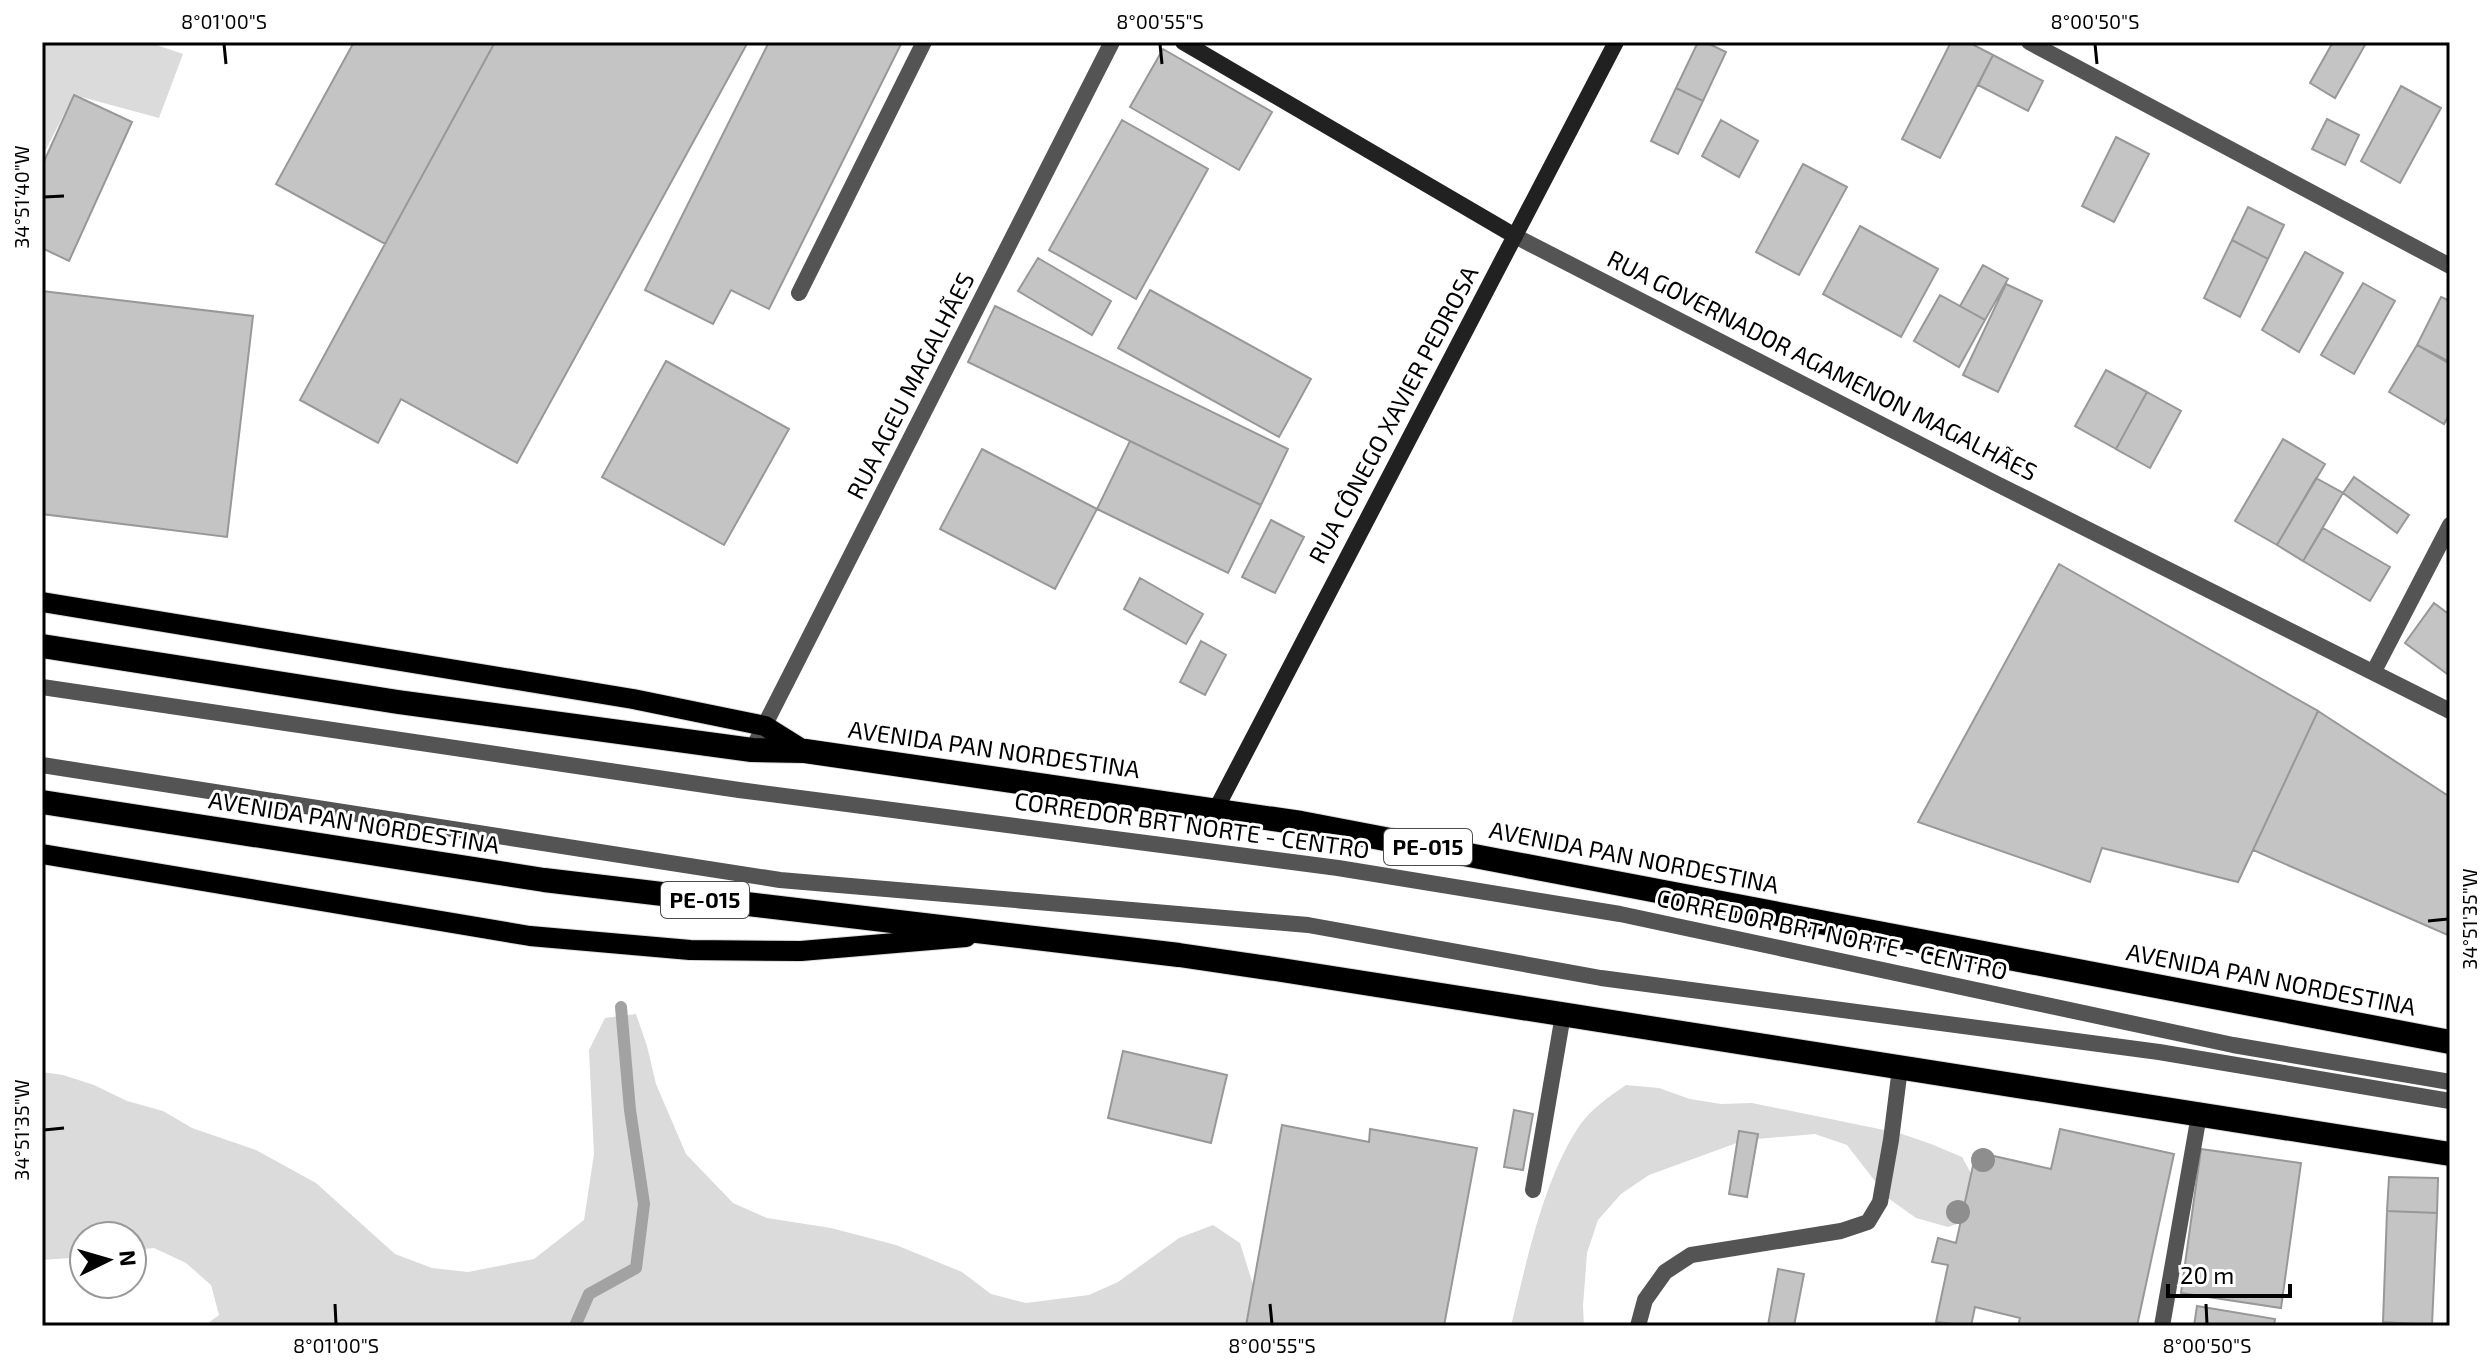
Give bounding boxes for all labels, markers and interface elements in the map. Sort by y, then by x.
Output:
text: 8°01'00"S [181,9,267,33]
text: 8°00'55"S [1116,9,1204,33]
text: 8°00'50"S [2051,9,2139,33]
text: 34°51'40"W [9,145,33,249]
street label: RUA GOVERNADOR AGAMENON MAGALHÃES [1603,243,2042,486]
street label: RUA CÔNEGO XAVIER PEDROSA [1302,261,1484,568]
street label: RUA AGEU MAGALHÃES [840,267,979,504]
street label: AVENIDA PAN NORDESTINA [847,714,1142,783]
street label: AVENIDA PAN NORDESTINA [207,784,502,859]
street label: CORREDOR BRT NORTE - CENTRO [1013,785,1372,864]
street label: AVENIDA PAN NORDESTINA [1487,814,1781,899]
road number: PE-015 [1384,829,1472,865]
text: 34°51'35"W [2457,868,2481,970]
road number: PE-015 [661,882,749,918]
street label: CORREDOR BRT NORTE - CENTRO [1654,882,2010,985]
street label: AVENIDA PAN NORDESTINA [2124,936,2418,1021]
text: 34°51'35"W [9,1079,33,1181]
north arrow [68,1220,148,1300]
scale bar [2168,1248,2290,1298]
text: N [115,1249,143,1267]
text: 20 m [2180,1260,2234,1289]
text: 8°01'00"S [293,1333,379,1357]
text: 8°00'55"S [1228,1333,1316,1357]
text: 8°00'50"S [2163,1333,2251,1357]

